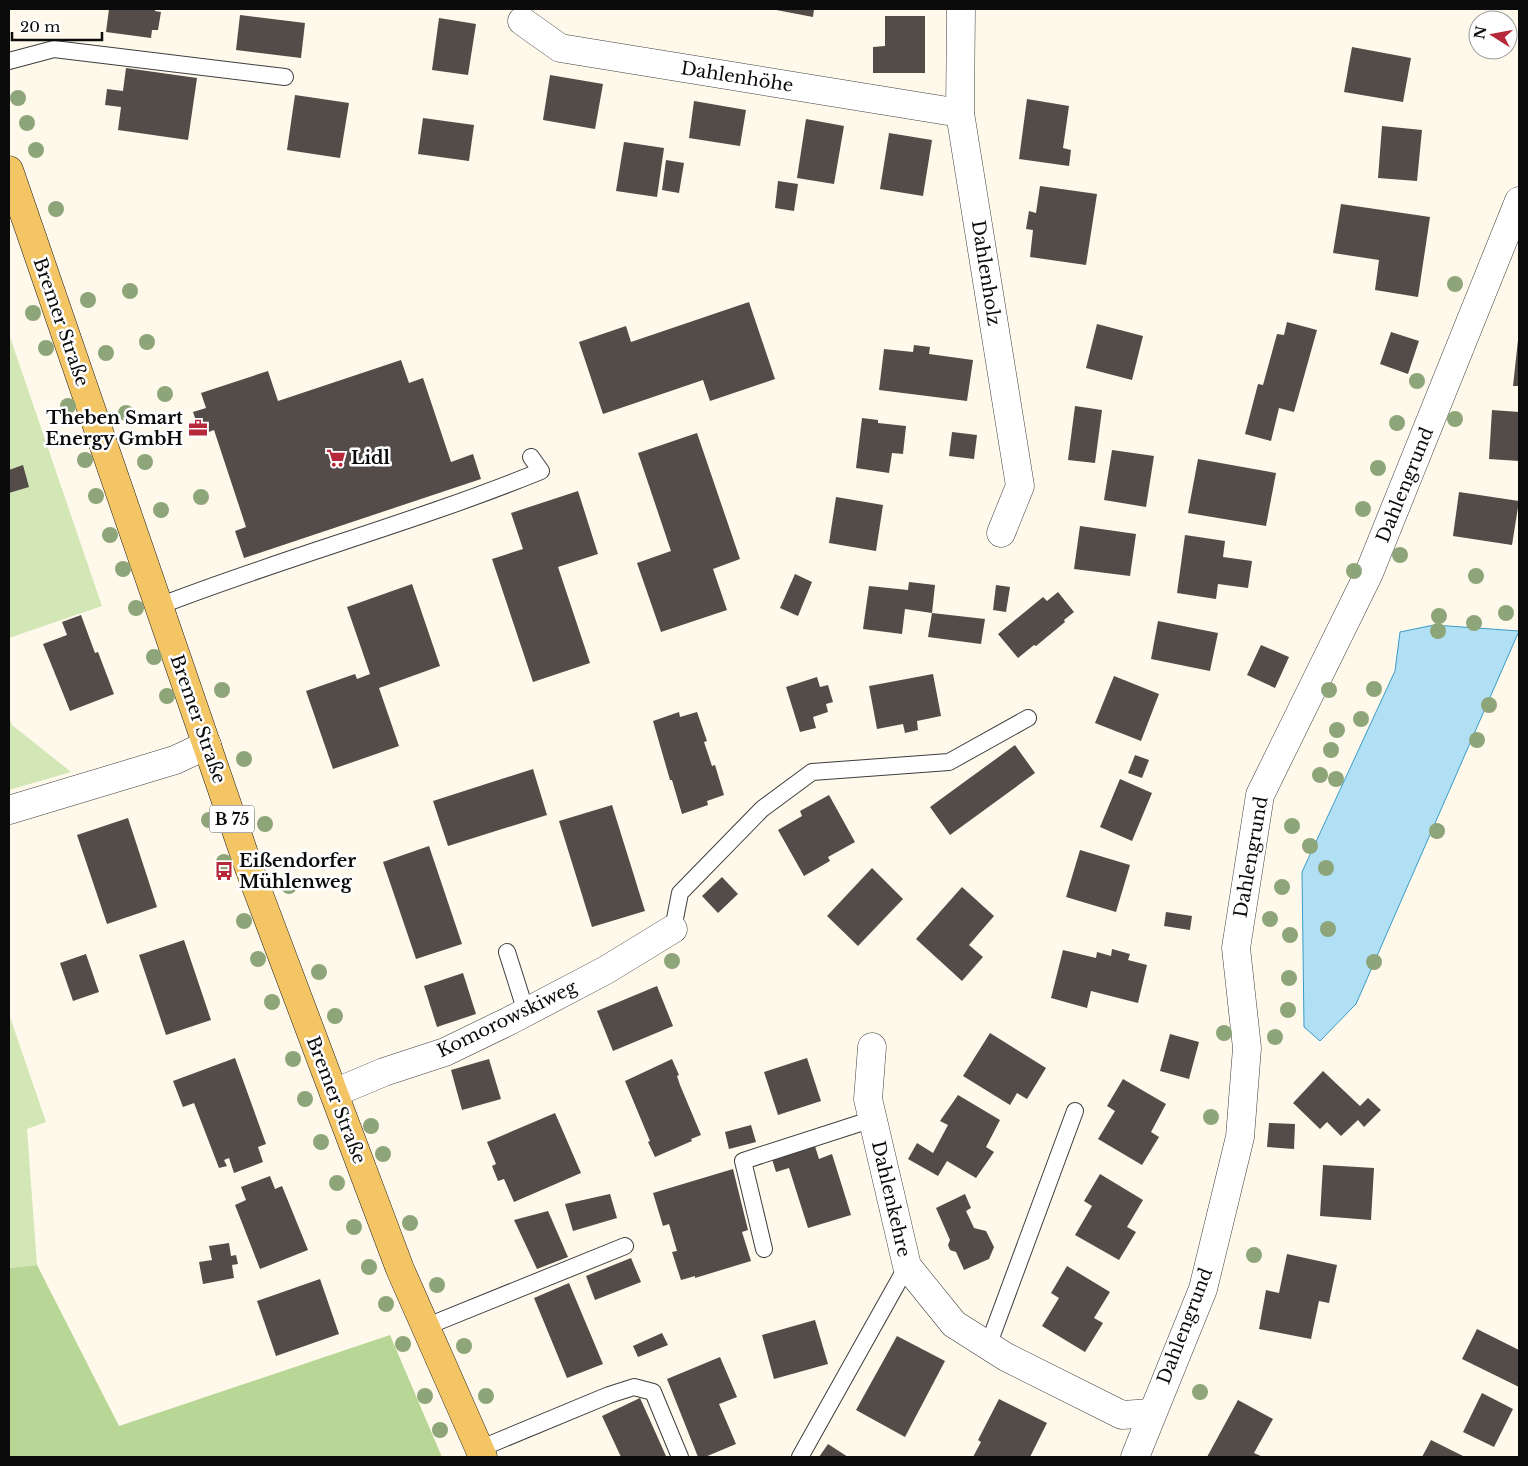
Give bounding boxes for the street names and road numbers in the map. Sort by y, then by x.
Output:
street label: Dahlenhöhe [679,57,795,97]
street label: Dahlenholz [967,219,1005,327]
street label: Bremer Straße [29,255,93,389]
street label: Dahlengrund [1372,424,1438,546]
street label: Bremer Straße [166,652,230,786]
street label: Dahlengrund [1230,795,1272,919]
road number: B 75 [210,806,254,832]
street label: Komorowskiweg [434,976,581,1062]
street label: Bremer Straße [302,1033,370,1167]
street label: Dahlenkehre [867,1139,915,1259]
street label: Dahlengrund [1153,1265,1217,1387]

